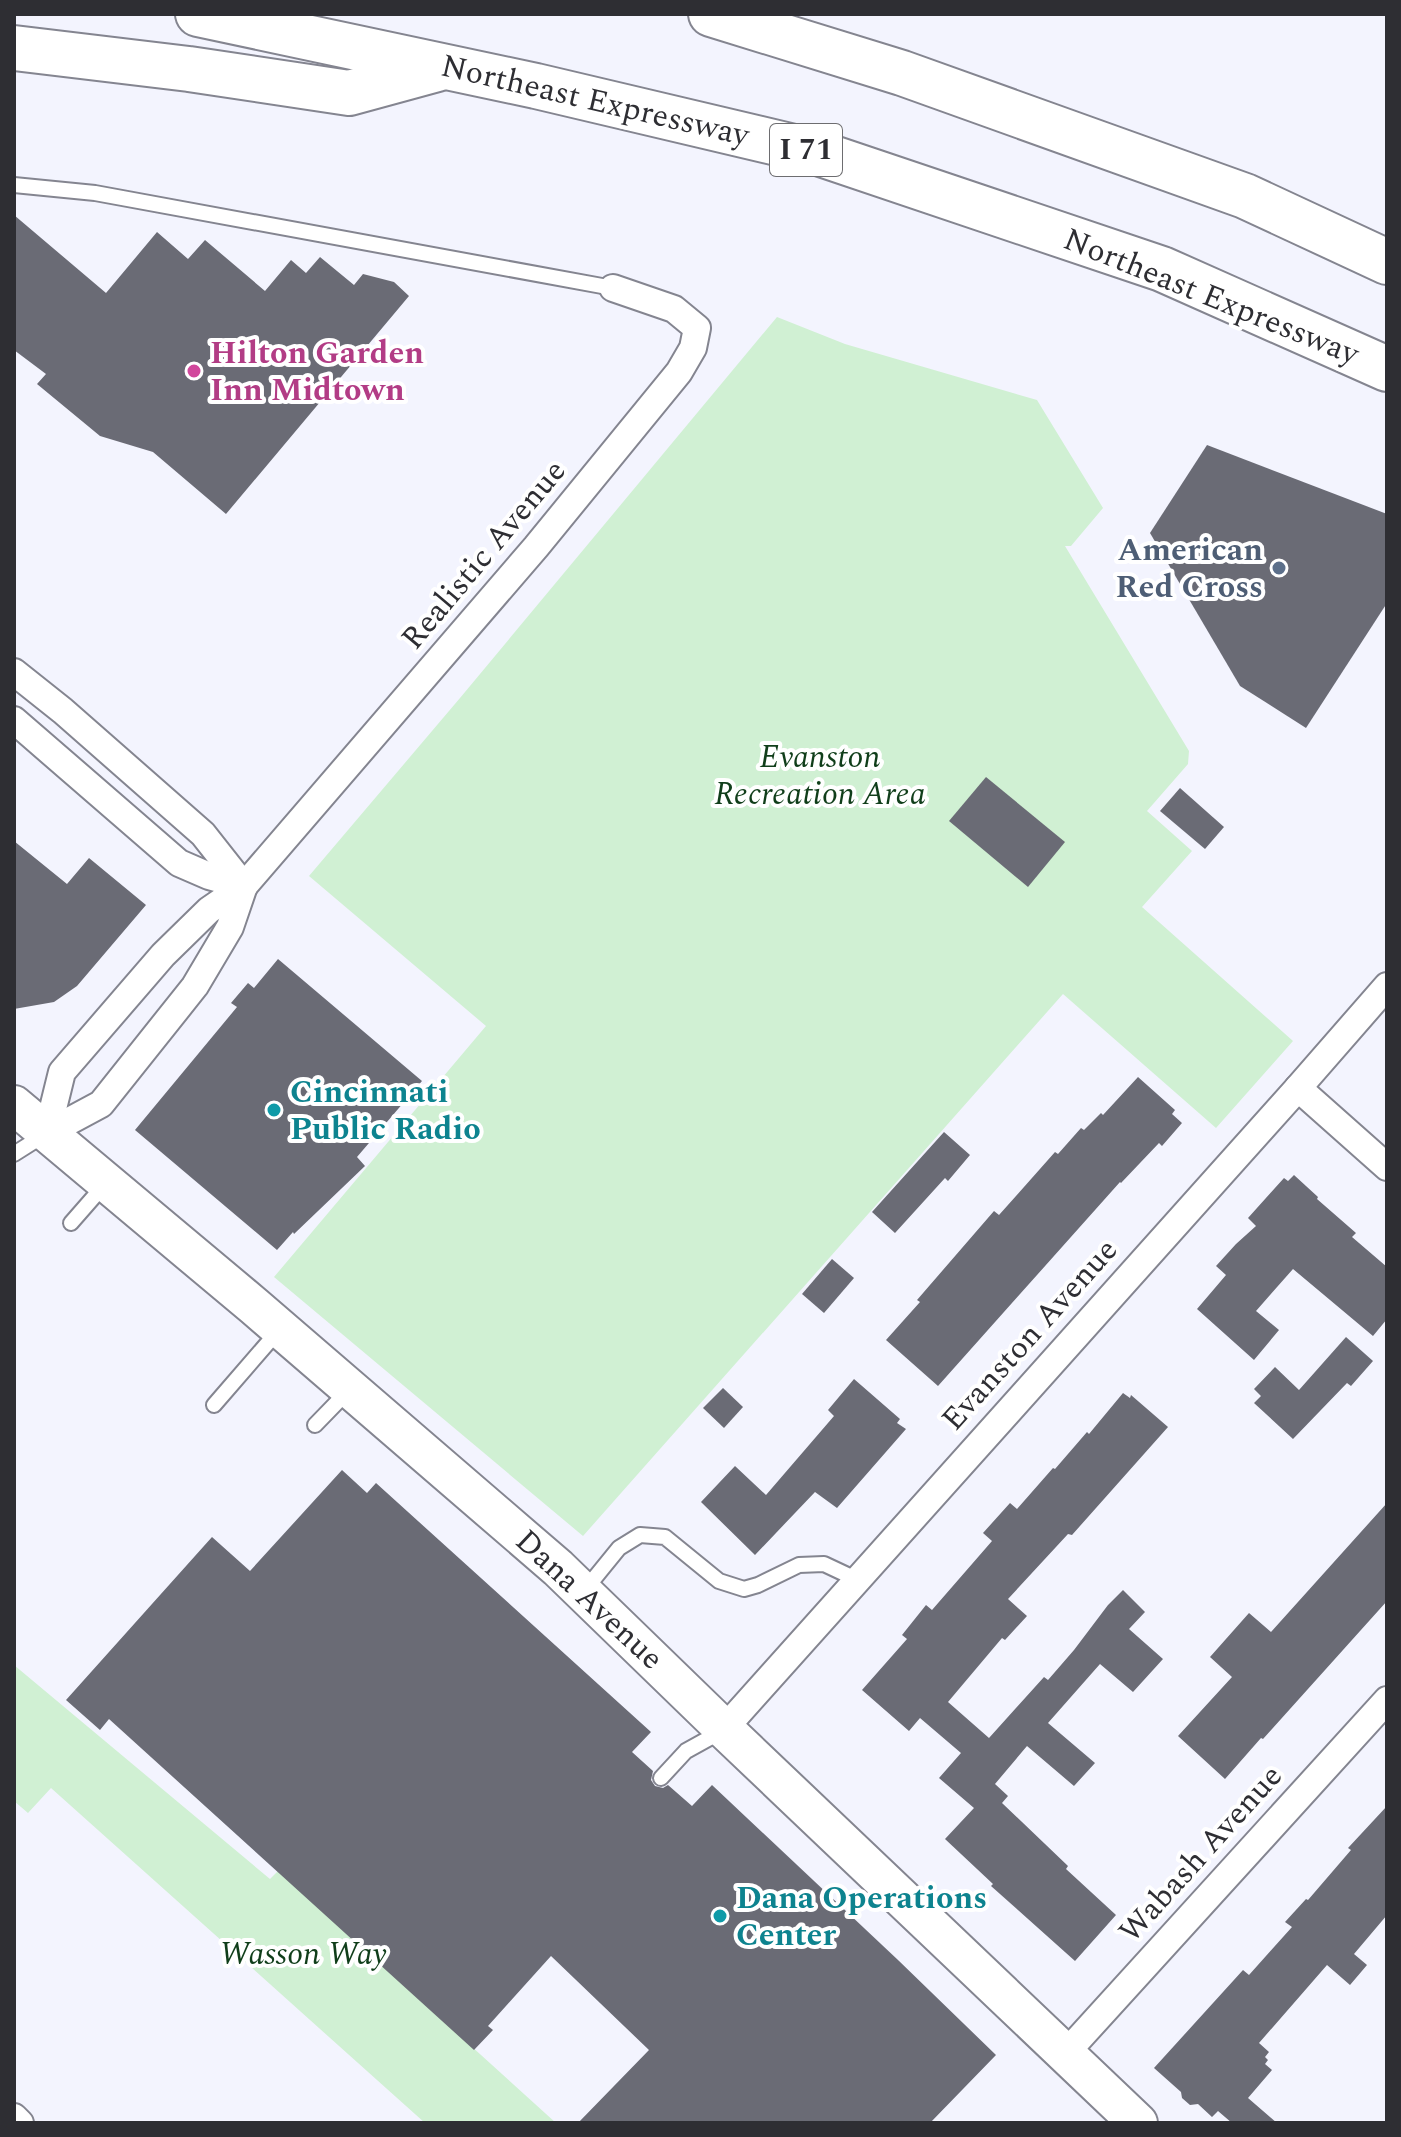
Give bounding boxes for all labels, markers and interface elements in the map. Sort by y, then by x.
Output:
street label: Northeast Expressway [436,42,756,161]
road number: I 71 [770,124,842,176]
street label: Northeast Expressway [1056,215,1368,379]
place label: Hilton Garden Inn Midtown [210,329,424,415]
marker: Hilton Garden Inn Midtown [185,362,203,380]
street label: Realistic Avenue [390,449,578,661]
place label: American Red Cross [1116,526,1263,612]
marker: American Red Cross [1270,559,1288,577]
park label: Evanston Recreation Area [714,733,926,819]
place label: Cincinnati Public Radio [290,1068,481,1154]
marker: Cincinnati Public Radio [265,1101,283,1119]
street label: Evanston Avenue [930,1228,1130,1442]
street label: Dana Avenue [503,1518,675,1682]
street label: Wabash Avenue [1107,1754,1295,1954]
place label: Dana Operations Center [736,1874,987,1960]
marker: Dana Operations Center [711,1907,729,1925]
park label: Wasson Way [220,1930,386,1979]

